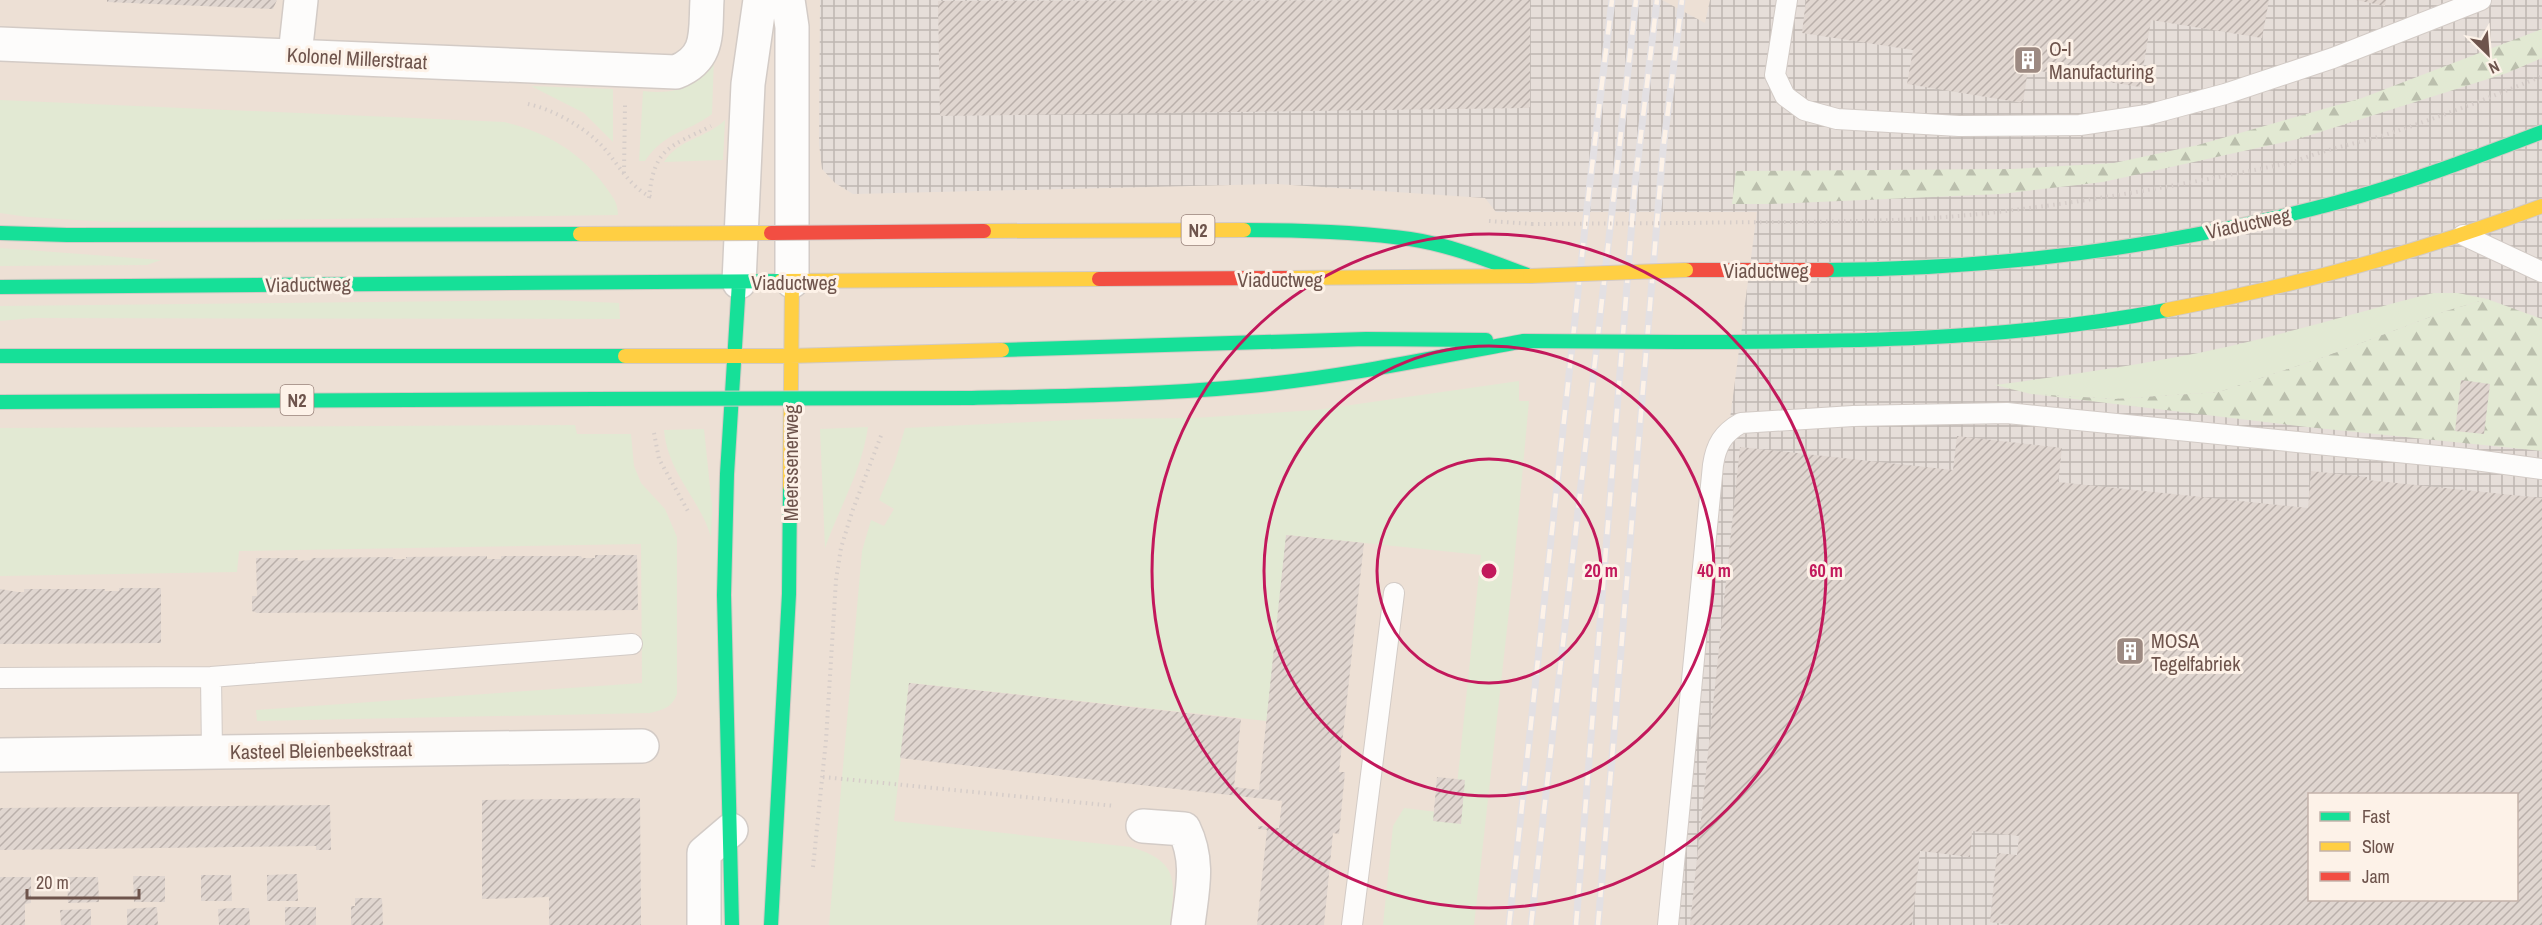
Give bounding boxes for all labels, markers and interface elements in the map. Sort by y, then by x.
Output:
north arrow [2458,24,2518,84]
place label: O-I Manufacturing [2049,35,2154,85]
street label: Kolonel Millerstraat [286,41,428,75]
building icon: O-I Manufacturing [2012,44,2044,76]
text: N [2485,56,2503,80]
street label: Viaductweg [2203,201,2293,245]
road number: N2 [1182,215,1214,245]
street label: Viaductweg [1723,257,1809,284]
street label: Viaductweg [1237,266,1323,293]
street label: Viaductweg [751,269,837,296]
street label: Viaductweg [265,270,351,298]
road number: N2 [280,385,314,415]
street label: Meerssenerweg [777,405,804,521]
text: 20 m [1584,558,1618,583]
text: 40 m [1697,558,1731,583]
text: 60 m [1809,558,1843,583]
centre of rings [1479,561,1499,581]
place label: MOSA Tegelfabriek [2151,627,2241,677]
building icon: MOSA Tegelfabriek [2114,635,2146,667]
street label: Kasteel Bleienbeekstraat [230,735,413,765]
legend [2308,793,2518,901]
text: Fast [2362,804,2390,829]
text: Slow [2362,834,2394,859]
scale bar [27,862,140,900]
text: Jam [2362,864,2390,889]
text: 20 m [36,870,69,895]

